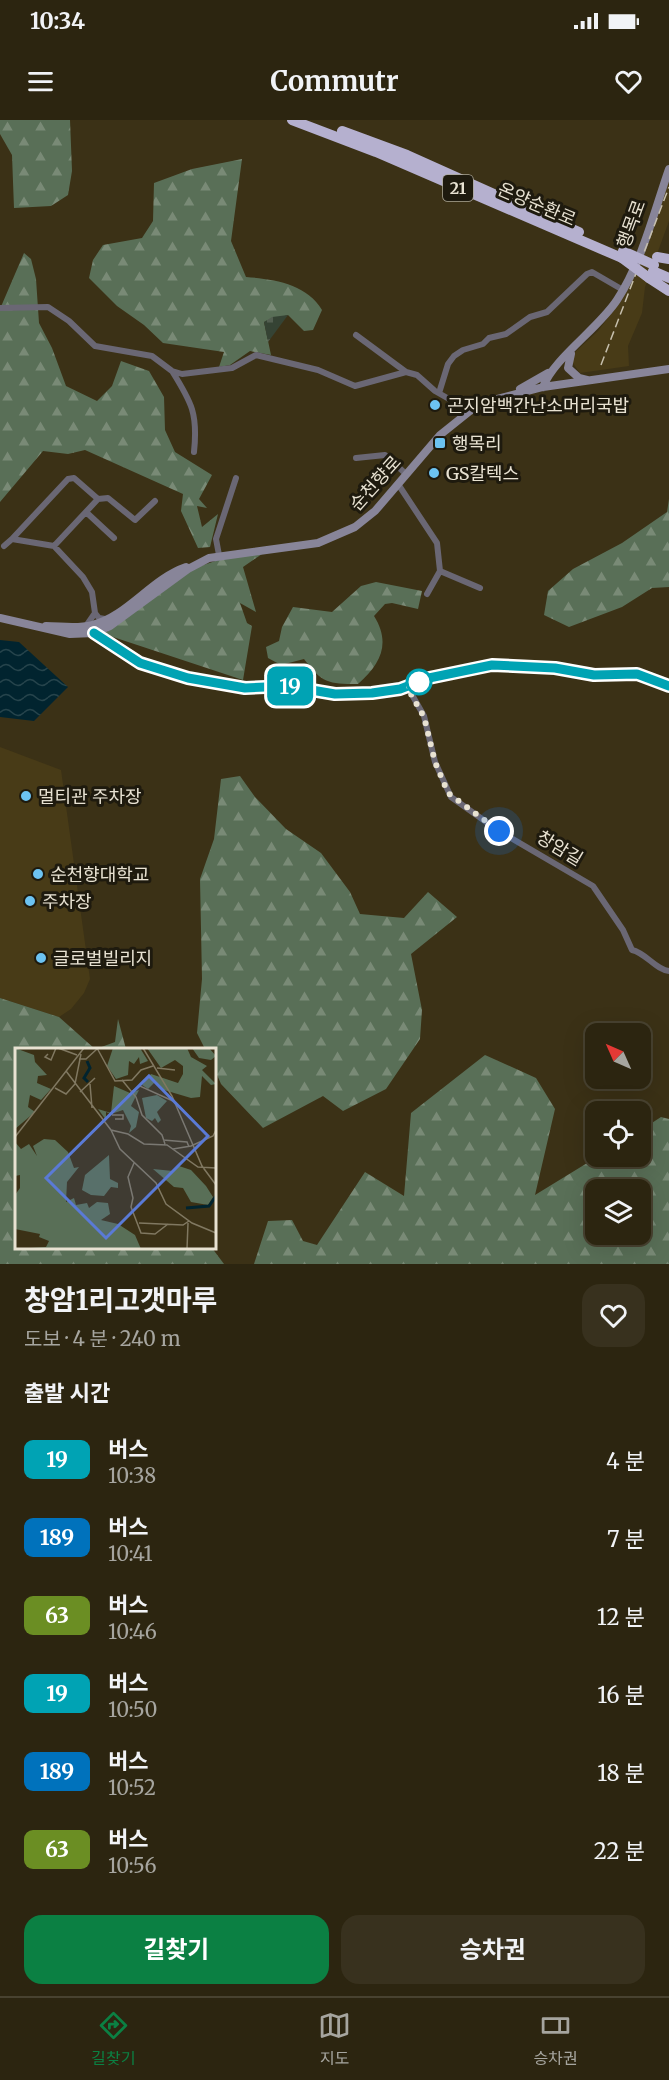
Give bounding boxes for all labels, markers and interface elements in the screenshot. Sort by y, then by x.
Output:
text: 10:34 [30,7,85,35]
text: Commutr [271,64,398,98]
icon: menu [24,65,57,98]
icon: heart [612,65,645,98]
road number: 21 [443,175,473,201]
street label: 온양순환로 [494,177,580,231]
street label: 행목로 [612,197,650,251]
place label: 곤지암백간난소머리국밥 [447,394,629,417]
marker: 곤지암백간난소머리국밥 [428,398,442,412]
place label: 행목리 [452,432,502,455]
marker: 행목리 [433,436,447,450]
street label: 순천향로 [344,451,406,515]
place label: GS칼텍스 [446,462,519,485]
marker: GS칼텍스 [427,466,441,480]
line badge: 19 [263,666,317,706]
unlabelled marker [406,669,432,695]
text: 19 [279,673,301,700]
place label: 멀티관 주차장 [38,785,142,808]
marker: 멀티관 주차장 [19,789,33,803]
your location [484,816,514,846]
street label: 창암길 [533,825,587,871]
place label: 순천향대학교 [50,863,149,886]
marker: 순천향대학교 [31,867,45,881]
place label: 주차장 [42,890,92,913]
marker: 주차장 [23,894,37,908]
place label: 글로벌빌리지 [53,947,152,970]
marker: 글로벌빌리지 [34,951,48,965]
north arrow [585,1023,651,1089]
map controls [585,1023,651,1245]
inset map [15,1048,216,1249]
button: locate [585,1101,651,1167]
button: layers [585,1179,651,1245]
text: 창암1리고갯마루 [24,1282,217,1318]
button: heart [582,1284,645,1347]
text: 도보 · 4 분 · 240 m [24,1326,181,1351]
text: 출발 시간 [24,1379,110,1407]
text: 버스 [108,1435,148,1463]
text: 19 [46,1446,68,1473]
text: 4 분 [606,1447,645,1475]
text: 10:38 [108,1463,156,1488]
text: 버스 [108,1513,148,1541]
text: 189 [40,1524,74,1551]
text: 7 분 [607,1525,645,1553]
text: 10:41 [108,1541,152,1566]
text: 버스 [108,1591,148,1619]
text: 63 [45,1602,69,1629]
text: 12 분 [597,1603,645,1631]
text: 10:46 [108,1619,157,1644]
text: 버스 [108,1669,148,1697]
text: 19 [46,1680,68,1707]
text: 16 분 [597,1681,645,1709]
text: 10:50 [108,1697,157,1722]
text: 버스 [108,1747,148,1775]
text: 189 [40,1758,74,1785]
text: 18 분 [597,1759,645,1787]
text: 10:52 [108,1775,156,1800]
text: 버스 [108,1825,148,1853]
text: 63 [45,1836,69,1863]
text: 22 분 [594,1837,645,1865]
text: 10:56 [108,1853,157,1878]
button: 길찾기 [24,1915,329,1984]
button: 승차권 [341,1915,645,1984]
tab: 길찾기 [91,2009,135,2069]
tab: 지도 [318,2009,351,2069]
tab: 승차권 [534,2009,578,2069]

